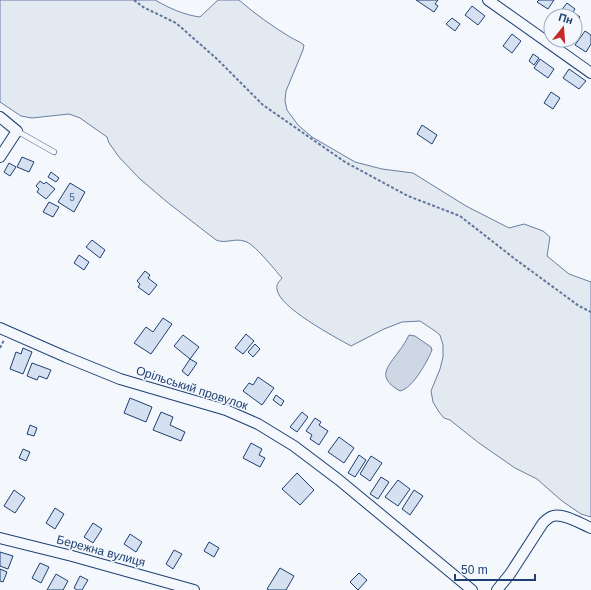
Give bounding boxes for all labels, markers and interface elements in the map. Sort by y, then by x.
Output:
north arrow [543,8,583,48]
text: Пн [557,11,575,26]
house number: 5 [69,192,75,203]
street label: Орільський провулок [134,363,250,413]
street label: Бережна вулиця [55,532,147,570]
scale bar [455,556,535,582]
text: 50 m [461,563,488,577]

